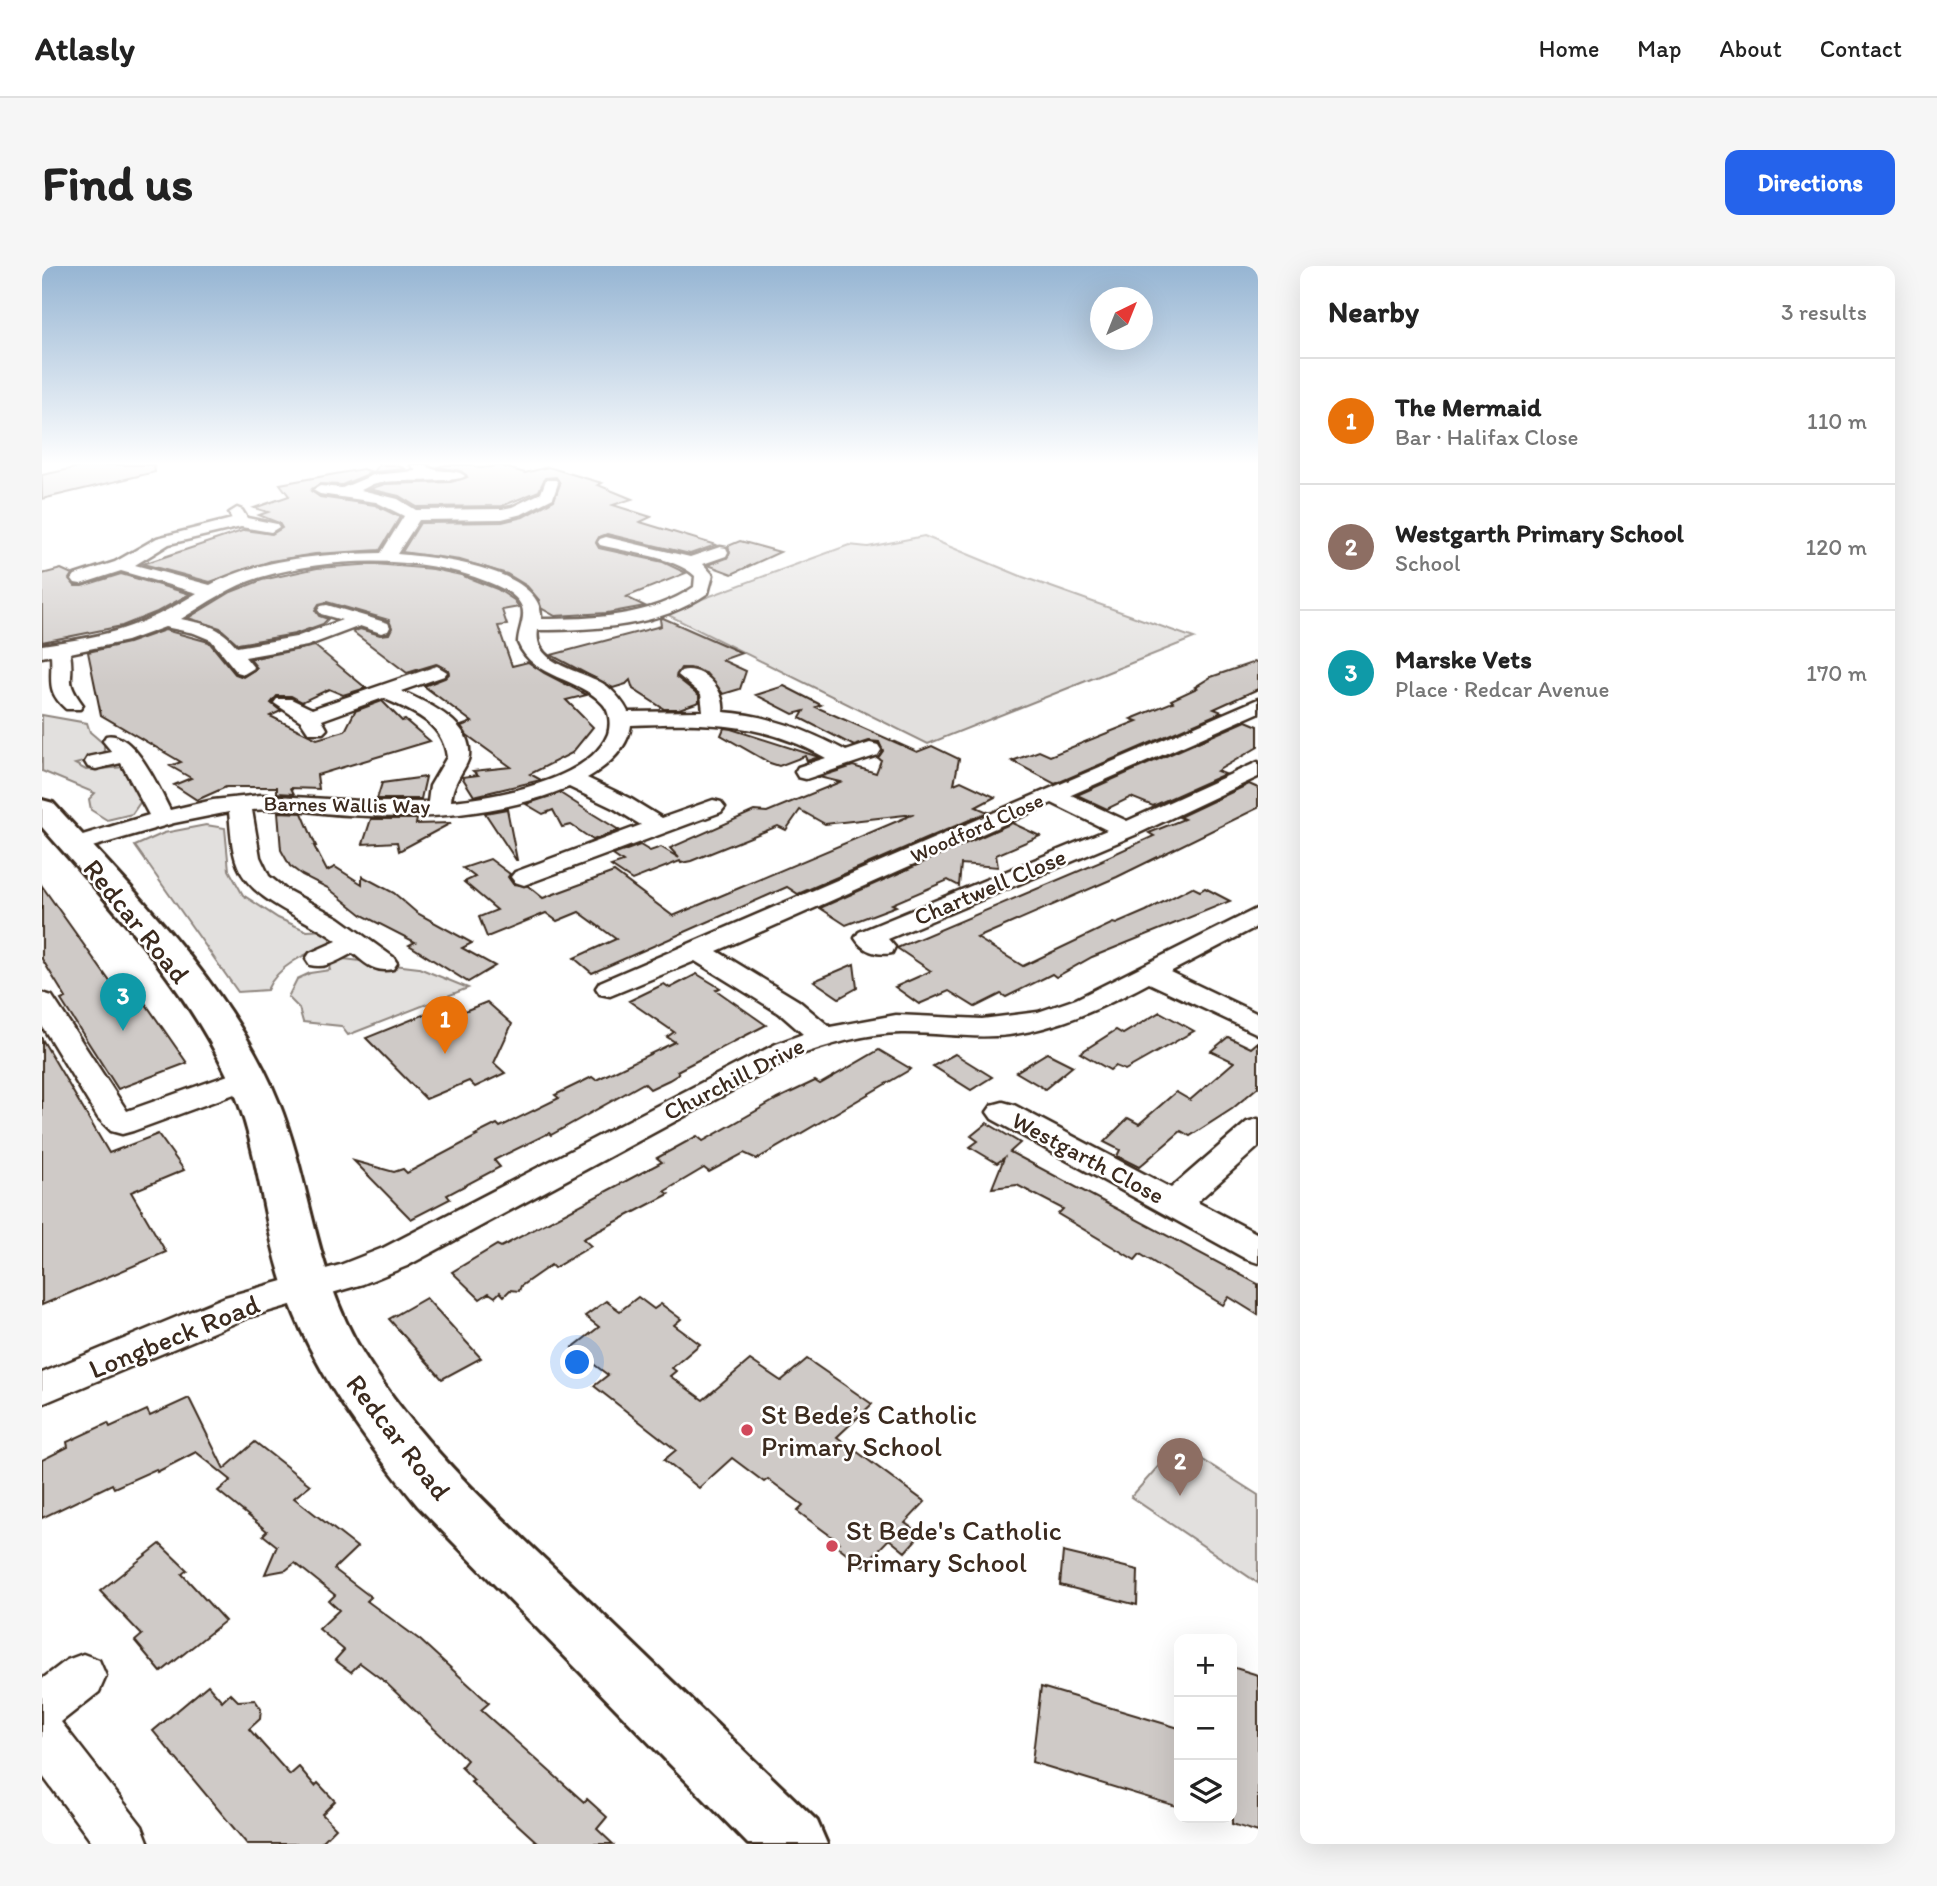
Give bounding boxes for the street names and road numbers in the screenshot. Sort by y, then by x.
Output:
street label: Woodford Close [906,787,1047,868]
street label: Barnes Wallis Way [263,791,431,818]
street label: Chartwell Close [909,842,1070,932]
street label: Redcar Road [76,852,198,991]
street label: Churchill Drive [659,1031,809,1126]
street label: Westgarth Close [1007,1105,1169,1210]
street label: Longbeck Road [84,1286,264,1386]
street label: Redcar Road [339,1367,459,1507]

